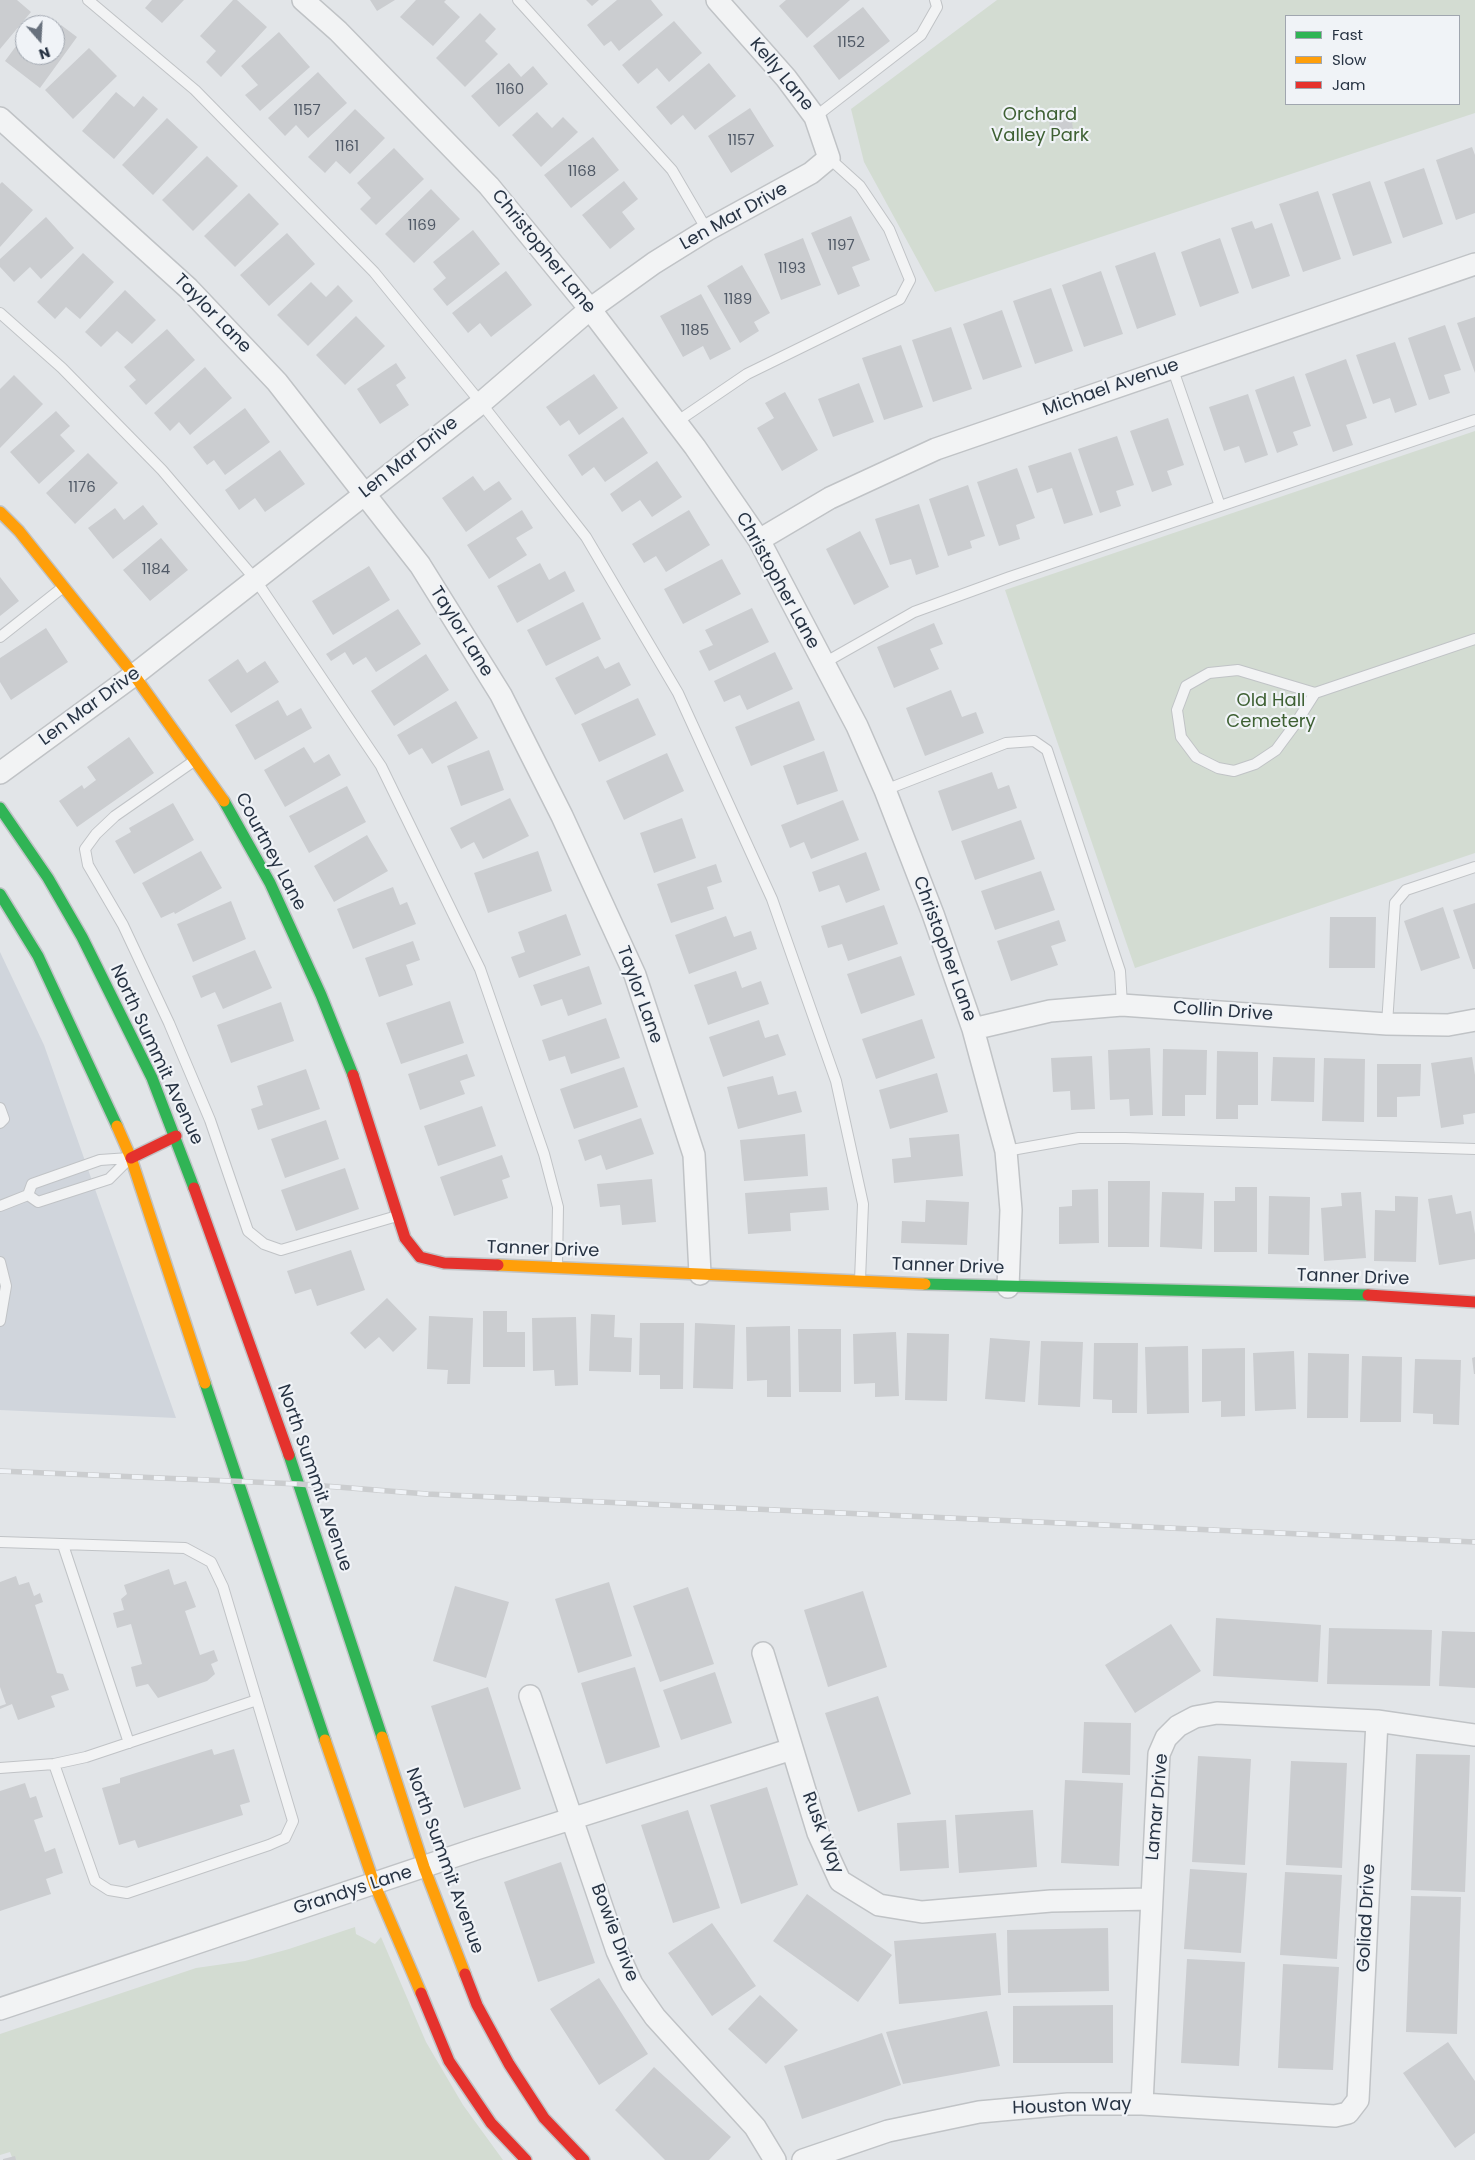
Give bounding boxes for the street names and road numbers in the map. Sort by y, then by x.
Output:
street label: Kelly Lane [744,34,818,116]
street label: Len Mar Drive [676,179,792,255]
street label: Christopher Lane [486,186,600,318]
street label: Taylor Lane [169,270,255,358]
street label: Michael Avenue [1040,355,1182,421]
street label: Len Mar Drive [355,413,463,503]
street label: Christopher Lane [730,509,824,653]
street label: Taylor Lane [425,583,497,681]
street label: Len Mar Drive [35,663,145,751]
street label: Courtney Lane [230,789,310,915]
street label: Christopher Lane [908,873,980,1025]
street label: Taylor Lane [611,943,667,1047]
street label: North Summit Avenue [105,961,207,1149]
street label: Collin Drive [1172,998,1274,1026]
street label: Tanner Drive [486,1237,600,1263]
street label: Tanner Drive [891,1254,1005,1280]
street label: Tanner Drive [1296,1265,1410,1291]
street label: North Summit Avenue [272,1382,356,1574]
street label: Lamar Drive [1143,1753,1173,1861]
street label: North Summit Avenue [400,1765,488,1957]
street label: Rusk Way [797,1789,847,1877]
street label: Grandys Lane [291,1862,415,1920]
street label: Goliad Drive [1353,1863,1381,1973]
street label: Bowie Drive [585,1881,643,1985]
street label: Houston Way [1012,2094,1132,2120]

